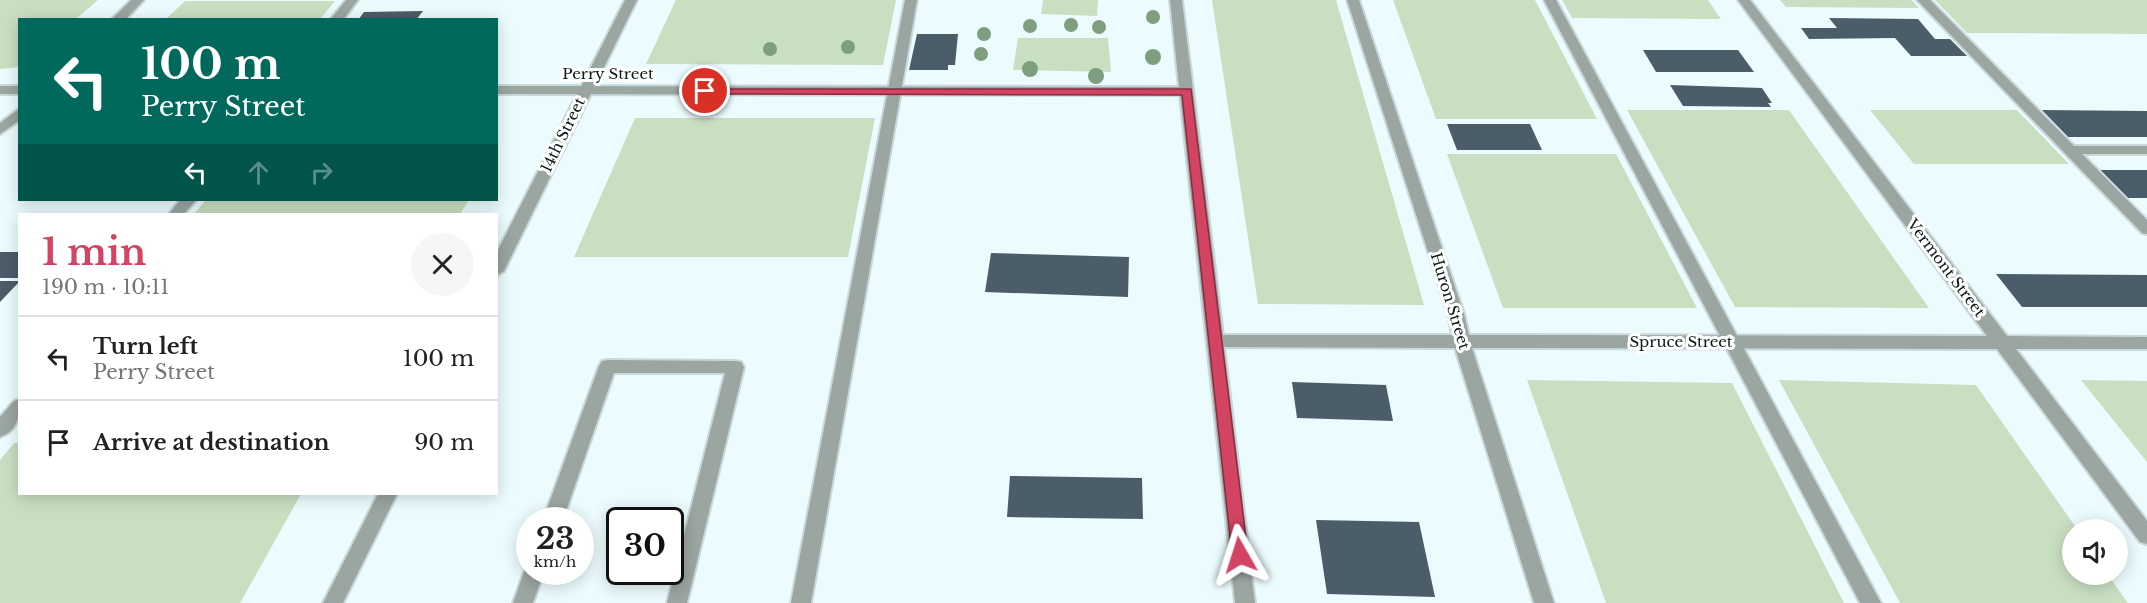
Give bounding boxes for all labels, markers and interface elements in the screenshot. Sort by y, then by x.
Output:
text: 100 m [141,38,280,90]
icon: left [42,42,120,120]
street label: Perry Street [562,64,654,83]
pin [679,65,730,116]
icon: arrive [688,74,721,107]
text: Perry Street [141,90,305,123]
street label: 14th Street [536,94,589,175]
icon: left [179,156,212,189]
icon: ahead [242,156,275,189]
icon: right [305,156,338,189]
street label: Vermont Street [1903,214,1990,321]
text: 1 min [42,230,146,275]
button: close [411,233,474,296]
street label: Huron Street [1427,250,1474,352]
text: 190 m · 10:11 [42,275,169,299]
street label: Spruce Street [1629,332,1733,351]
text: Turn left [93,333,198,360]
icon: left [42,342,75,375]
text: 100 m [403,345,474,372]
text: Perry Street [93,360,215,384]
icon: arrive [42,426,75,459]
text: Arrive at destination [93,429,330,456]
text: 90 m [414,429,474,456]
speed limit sign: 30 [606,507,684,585]
map controls [2062,519,2128,585]
button: sound [2062,519,2128,585]
text: 23 [536,520,574,557]
position arrow [1208,523,1272,587]
text: km/h [534,552,576,571]

